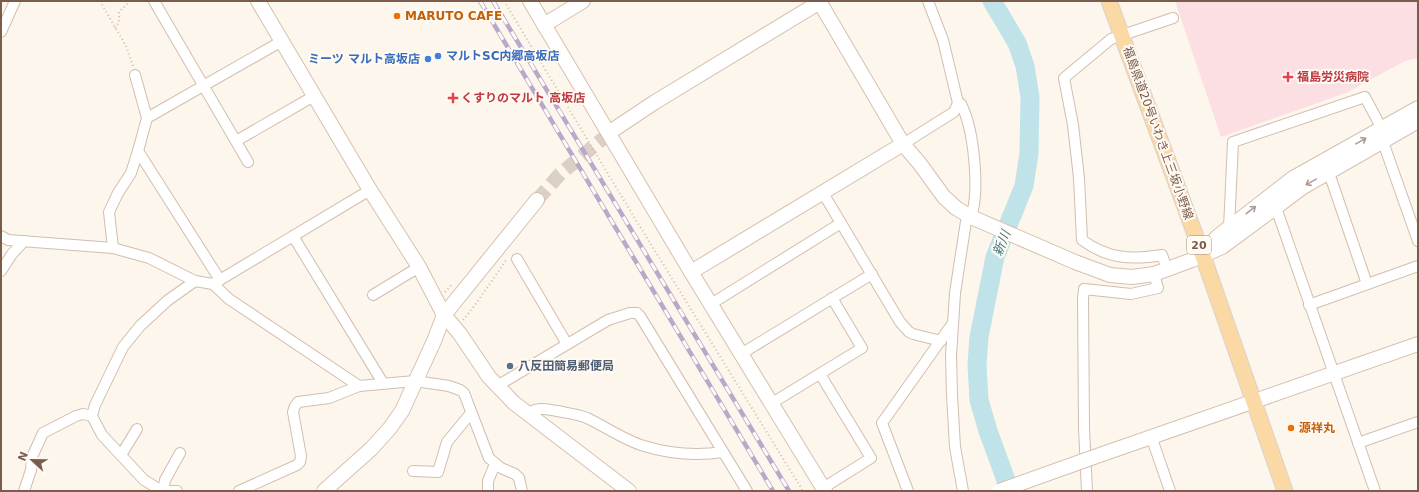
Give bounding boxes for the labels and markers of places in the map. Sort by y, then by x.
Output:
place label: MARUTO CAFE [405,9,502,23]
marker: MARUTO CAFE [392,11,402,21]
place label: マルトSC内郷高坂店 [446,49,559,63]
marker: マルトSC内郷高坂店 [433,51,443,61]
place label: ミーツ マルト高坂店 [308,52,420,66]
marker: ミーツ マルト高坂店 [423,54,433,64]
place label: 福島労災病院 [1297,70,1369,84]
marker: 福島労災病院 [1282,71,1294,83]
place label: くすりのマルト 高坂店 [461,91,585,105]
marker: くすりのマルト 高坂店 [448,93,458,103]
place label: 八反田簡易郵便局 [518,359,614,373]
marker: 八反田簡易郵便局 [505,361,515,371]
place label: 源祥丸 [1299,421,1335,435]
marker: 源祥丸 [1286,423,1296,433]

